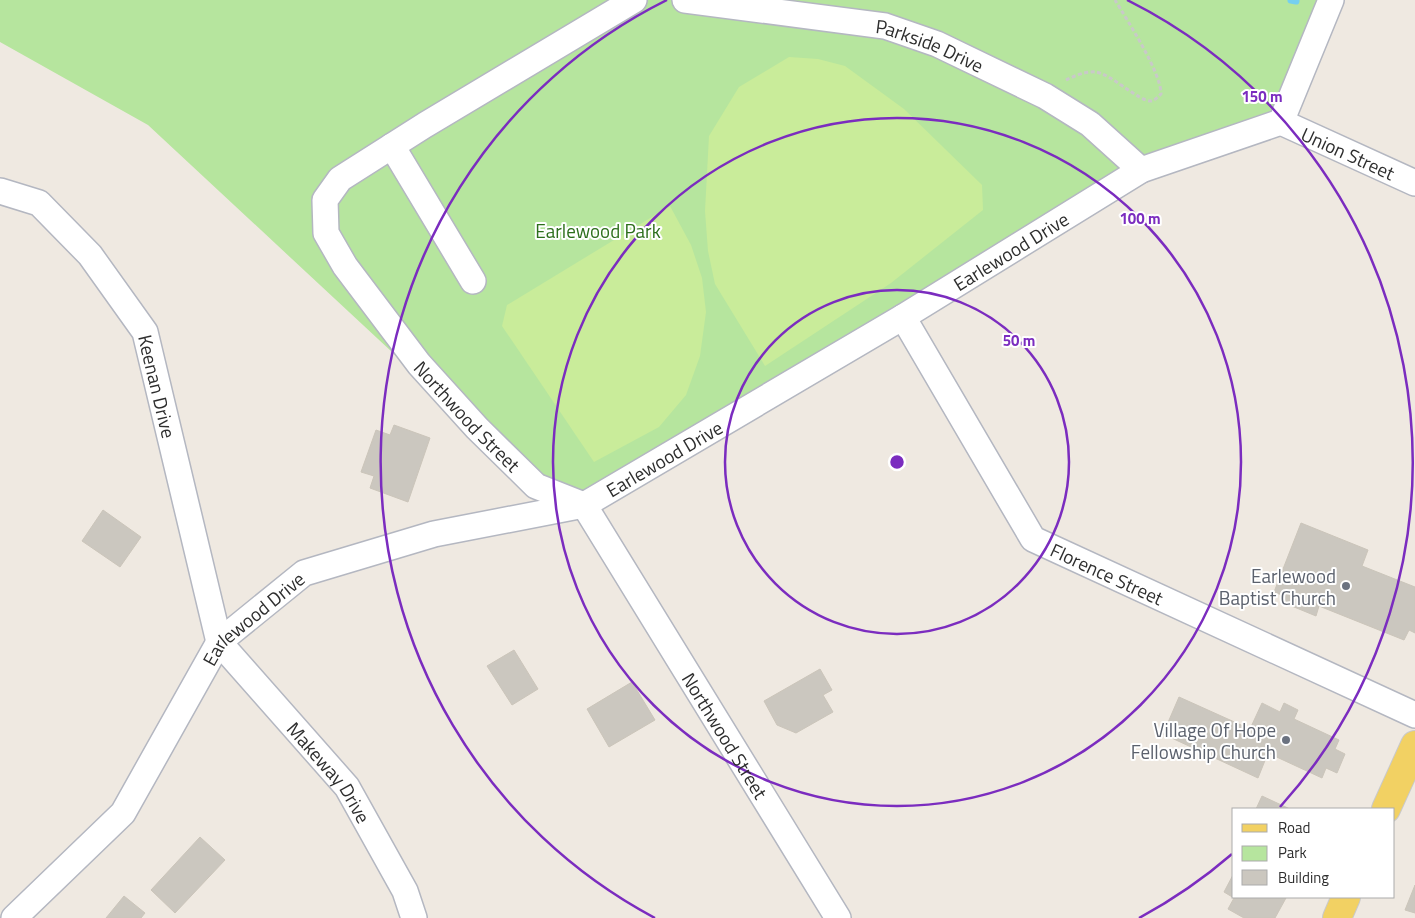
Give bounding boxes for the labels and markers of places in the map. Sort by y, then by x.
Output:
centre of rings [888,453,906,471]
place label: Earlewood Baptist Church [1219,561,1336,612]
marker: Earlewood Baptist Church [1340,580,1352,592]
place label: Village Of Hope Fellowship Church [1131,715,1276,766]
marker: Village Of Hope Fellowship Church [1280,734,1292,746]

